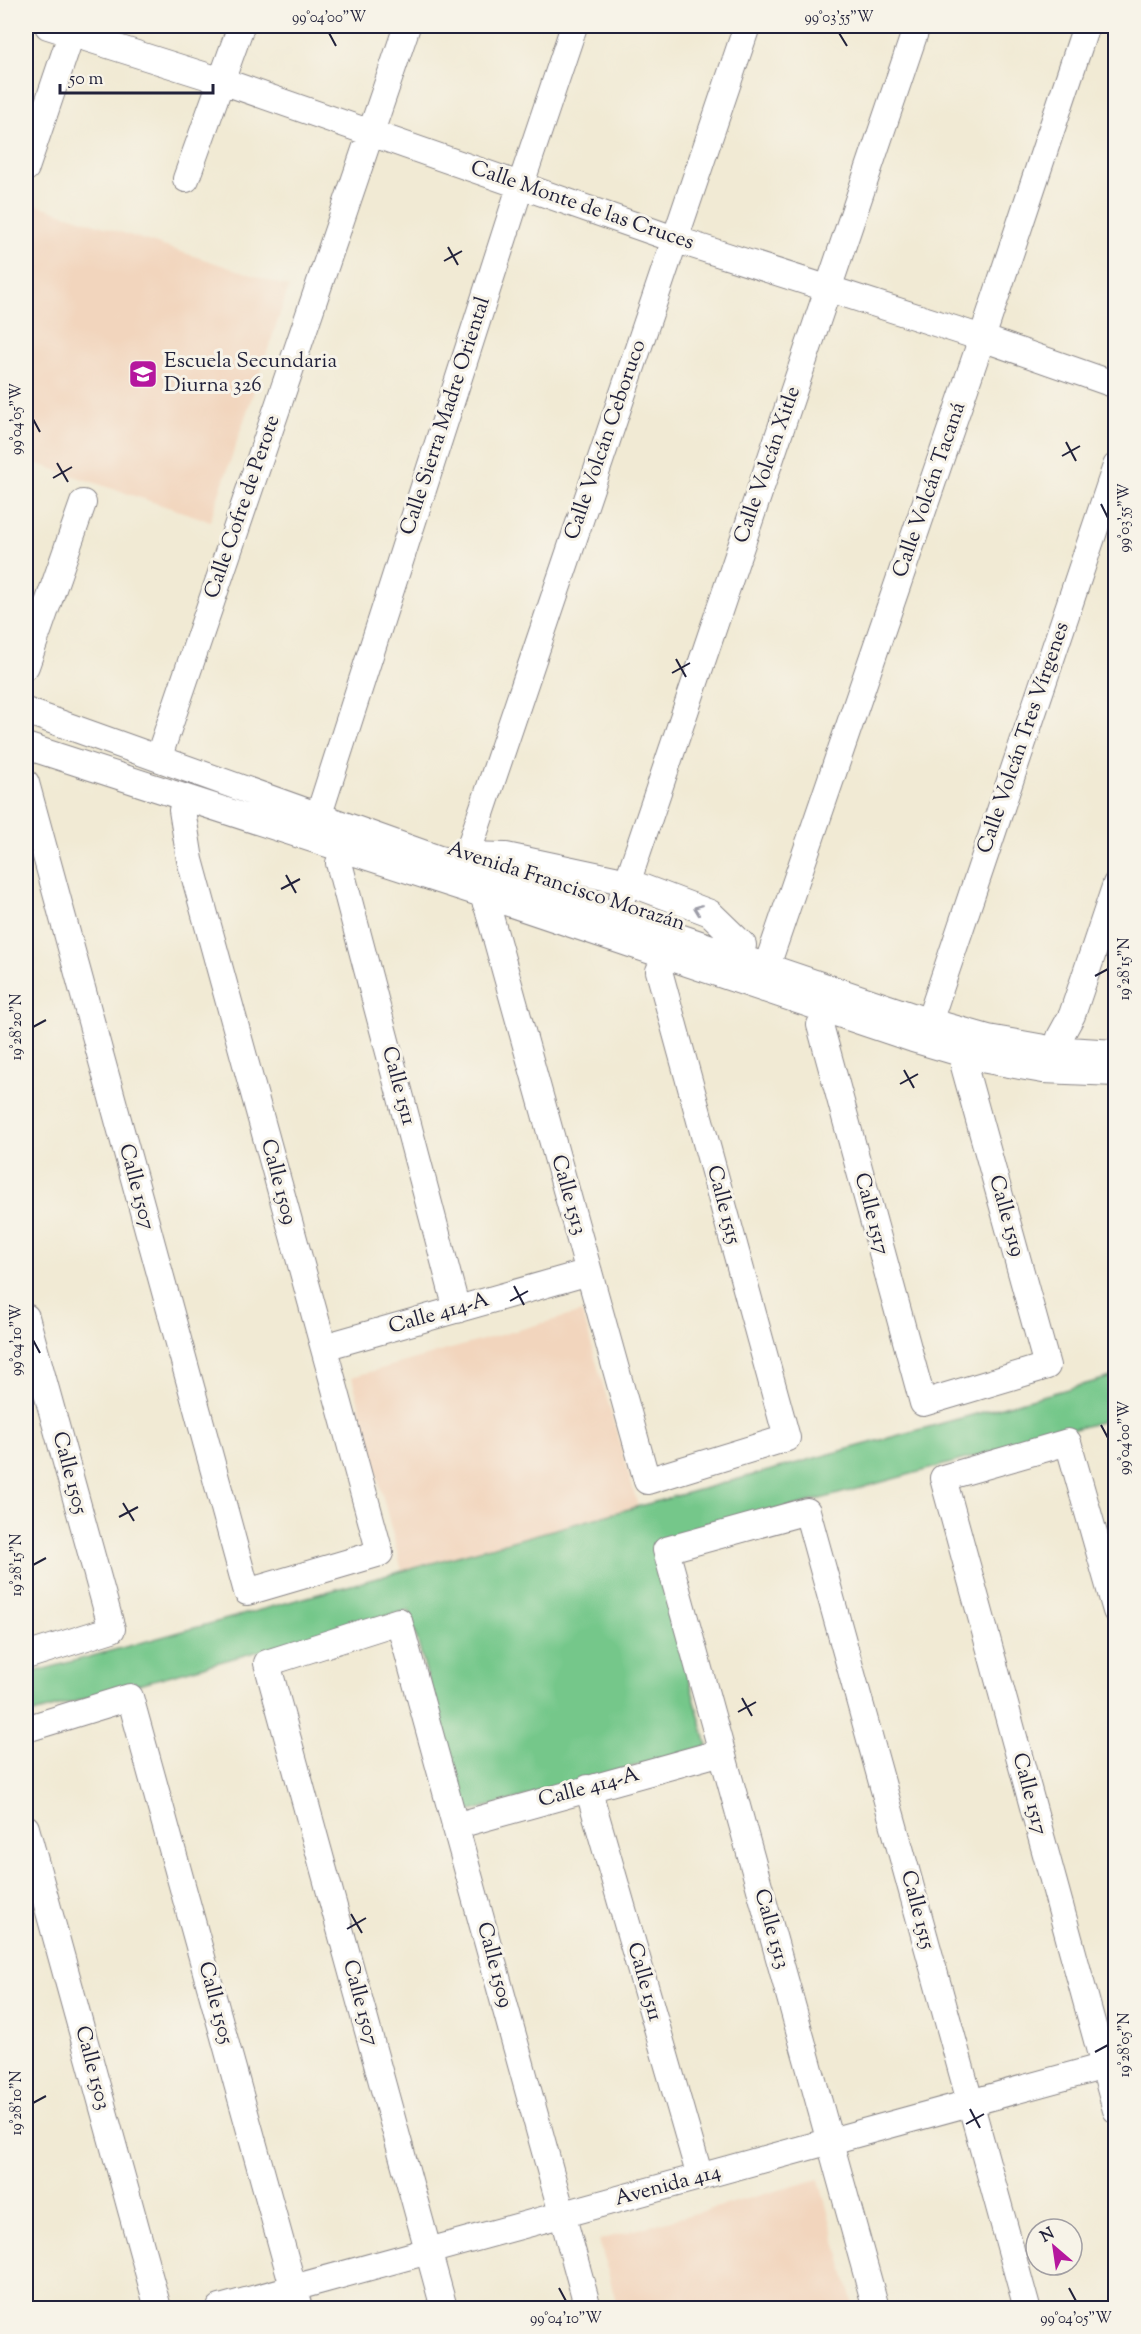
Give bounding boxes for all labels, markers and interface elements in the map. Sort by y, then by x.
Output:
text: 99°04'00"W [292,8,366,29]
text: 99°03'55"W [804,8,874,29]
scale bar [60,57,213,95]
text: 50 m [68,67,104,93]
street label: Calle Monte de las Cruces [466,154,698,258]
street label: Calle Sierra Madre Oriental [393,293,499,539]
street label: Calle Volcán Ceboruco [558,336,654,544]
place label: Escuela Secundaria Diurna 326 [164,347,337,401]
school or university icon: Escuela Secundaria Diurna 326 [127,358,159,390]
street label: Calle Volcán Xitle [727,382,809,548]
text: 99°04'05"W [7,383,28,455]
street label: Calle Volcán Tacaná [886,398,974,582]
street label: Calle Cofre de Perote [198,411,288,603]
text: 99°03'55"W [1115,483,1136,553]
street label: Calle Volcán Tres Vírgenes [970,618,1078,858]
street label: Avenida Francisco Morazán [443,834,689,940]
one-way arrow [694,904,705,916]
text: 19°28'15"N [1115,938,1136,1000]
text: 19°28'20"N [7,994,28,1060]
street label: Calle 1511 [373,1043,423,1129]
street label: Calle 1509 [252,1136,304,1228]
street label: Calle 1507 [110,1141,162,1234]
street label: Calle 1513 [542,1151,594,1239]
street label: Calle 1515 [698,1162,748,1248]
street label: Calle 1517 [846,1170,896,1259]
street label: Calle 1519 [980,1172,1032,1260]
street label: Calle 414-A [385,1285,493,1343]
text: 99°04'10"W [7,1304,28,1376]
text: 99°04'00"W [1115,1401,1136,1475]
street label: Calle 1505 [44,1428,94,1518]
text: 19°28'15"N [7,1534,28,1596]
street label: Calle 1517 [1004,1750,1054,1839]
street label: Calle 414-A [535,1760,643,1816]
street label: Calle 1515 [892,1867,942,1953]
street label: Calle 1513 [745,1885,797,1973]
street label: Calle 1509 [468,1919,520,2011]
street label: Calle 1511 [618,1939,670,2025]
street label: Calle 1507 [334,1957,386,2050]
street label: Calle 1505 [190,1958,240,2048]
text: 19°28'05"N [1115,2013,1136,2077]
street label: Calle 1503 [66,2023,118,2113]
text: 19°28'10"N [7,2070,28,2136]
street label: Avenida 414 [612,2157,724,2215]
north arrow [1024,2217,1084,2277]
text: N [1037,2223,1059,2249]
text: 99°04'10"W [530,2309,602,2330]
text: 99°04'05"W [1040,2309,1112,2330]

